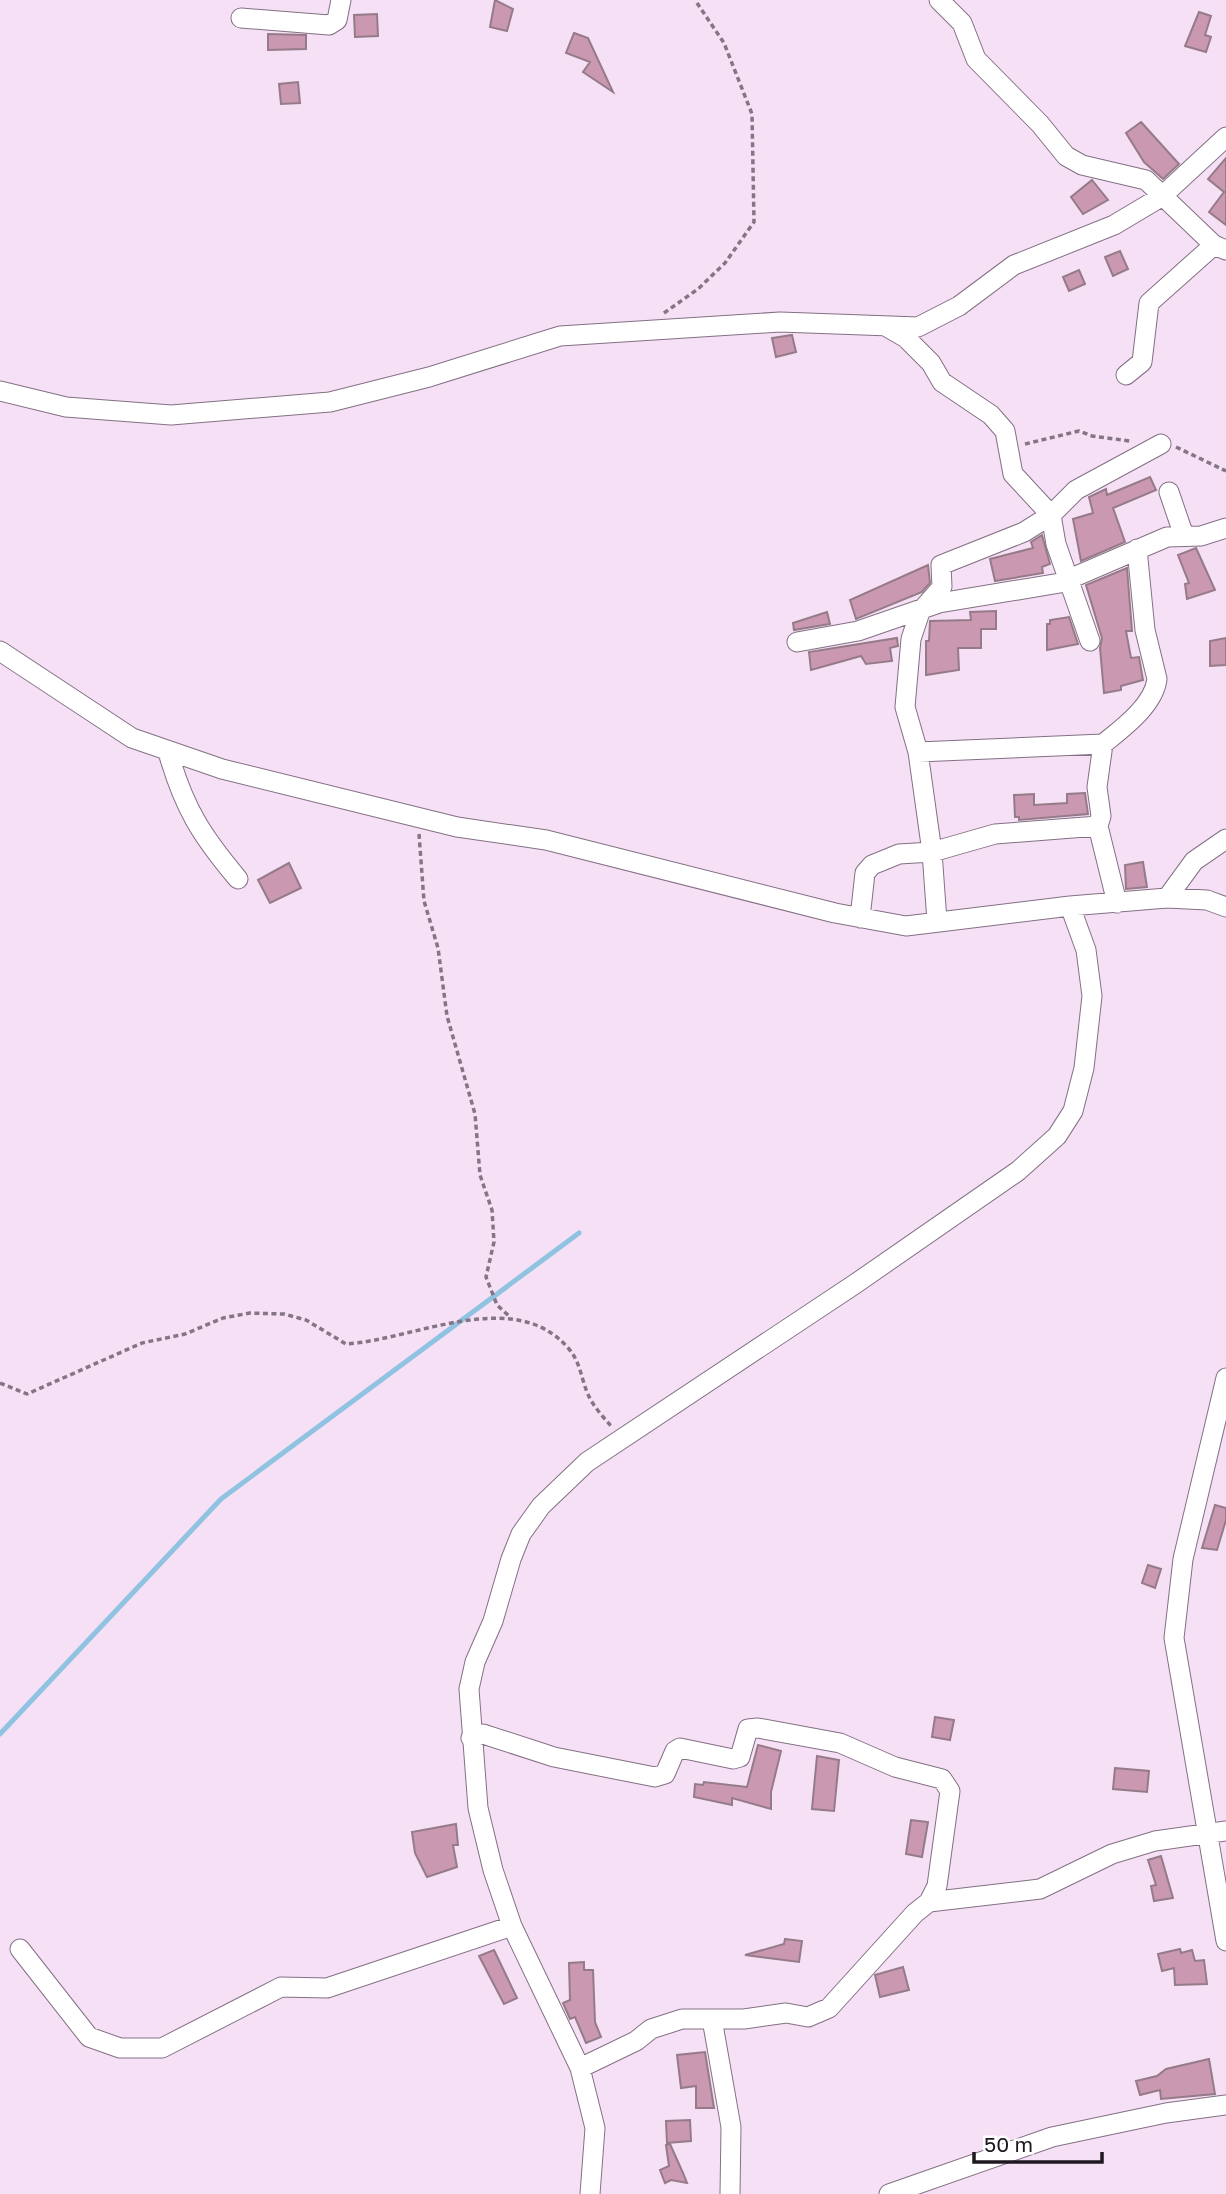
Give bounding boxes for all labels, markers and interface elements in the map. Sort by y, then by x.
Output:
scale bar [974,2120,1102,2164]
text: 50 m [984,2131,1033,2157]

